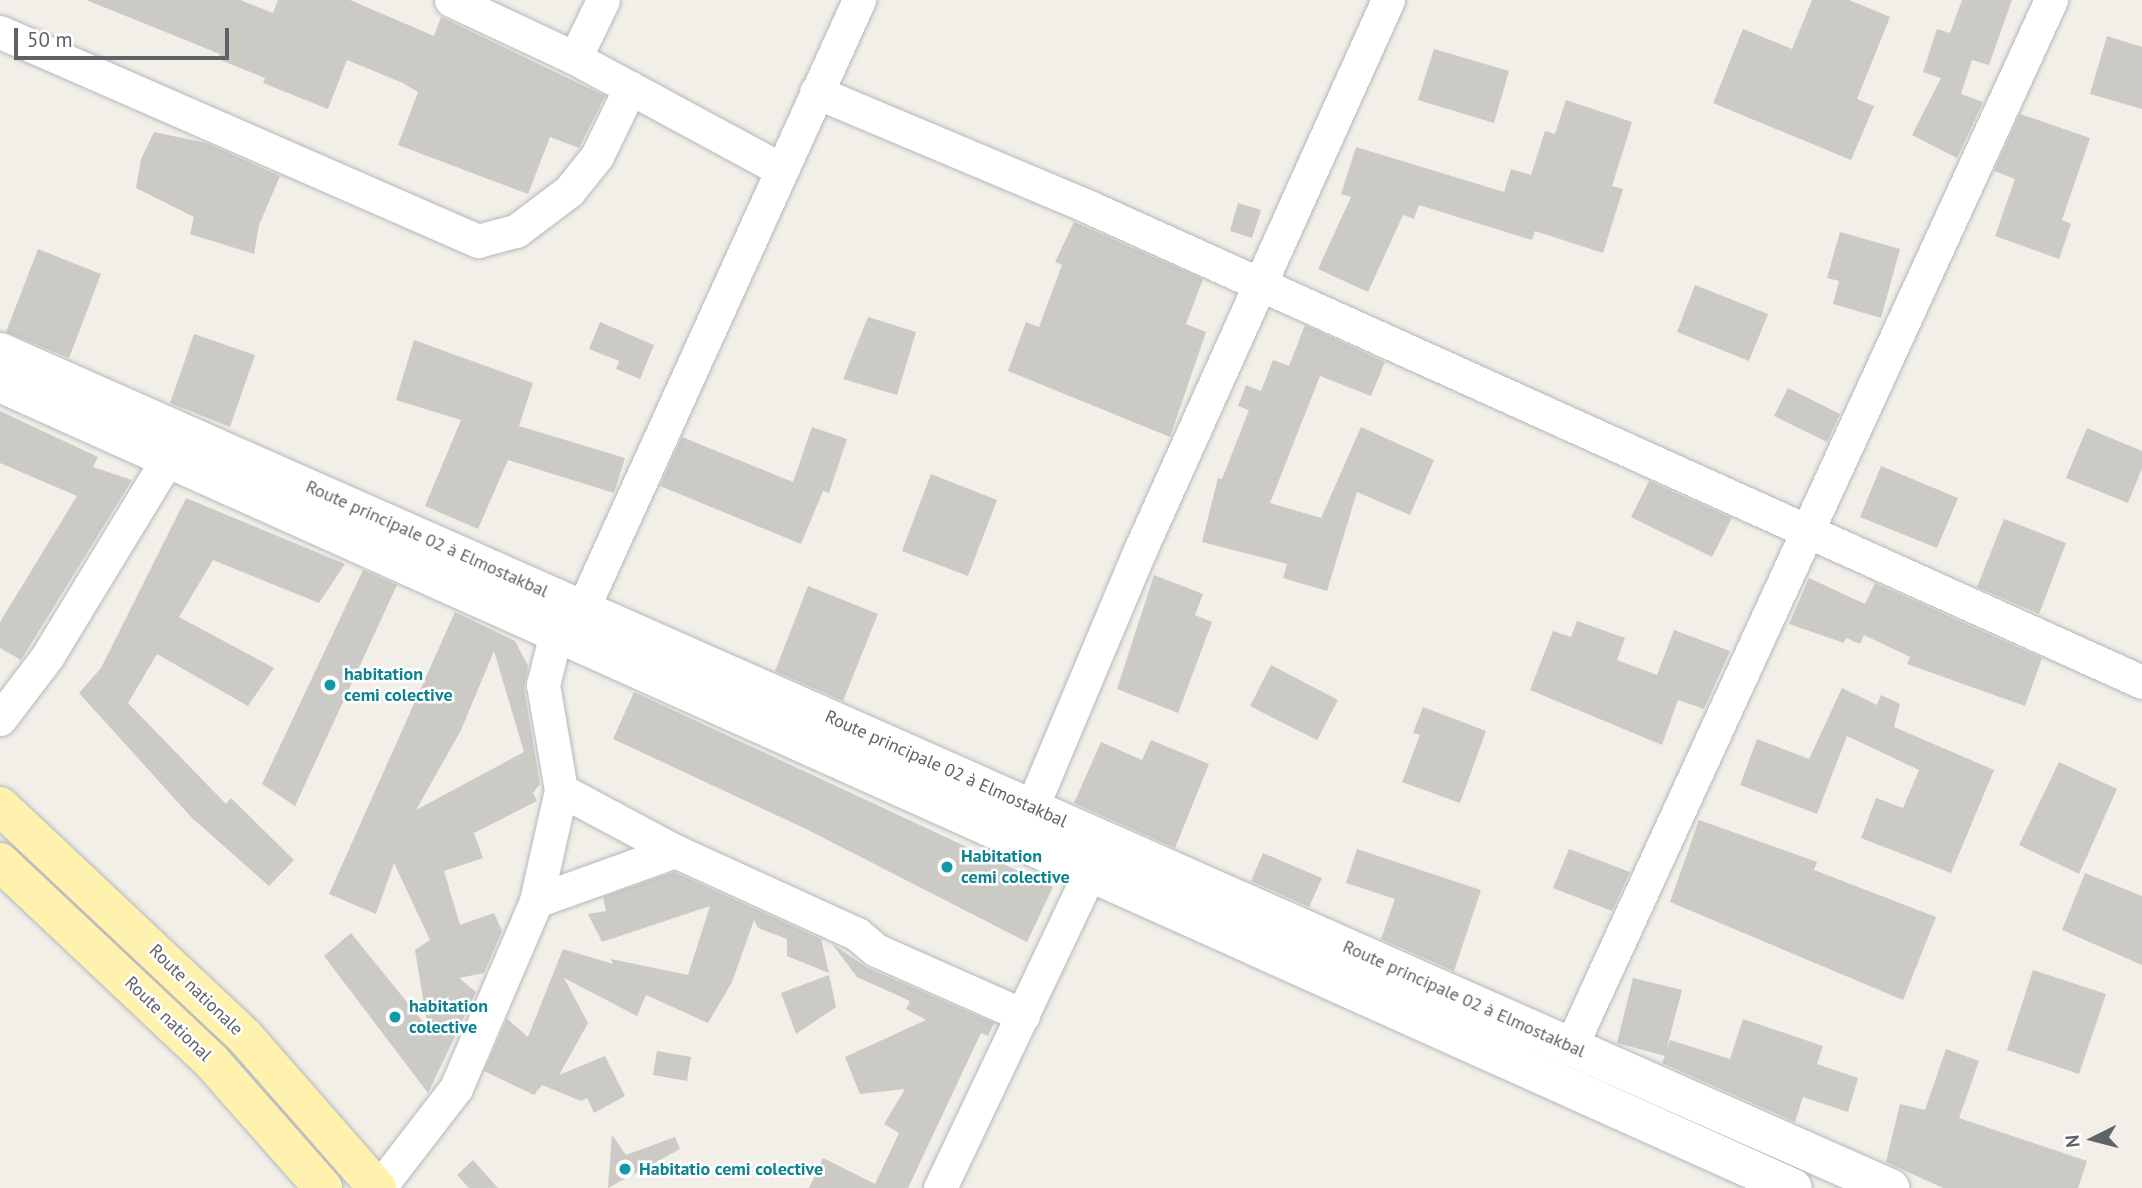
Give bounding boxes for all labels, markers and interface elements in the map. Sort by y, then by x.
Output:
scale bar [18,14,233,58]
text: 50 m [27,26,73,53]
street label: Route principale 02 à Elmostakbal [303,476,551,602]
place label: habitation cemi colective [344,664,453,706]
marker: habitation cemi colective [322,677,338,693]
street label: Route principale 02 à Elmostakbal [822,706,1070,832]
place label: Habitation cemi colective [961,846,1070,888]
marker: Habitation cemi colective [939,859,955,875]
street label: Route principale 02 à Elmostakbal [1340,936,1588,1062]
street label: Route nationale [145,940,247,1040]
street label: Route national [120,972,216,1066]
place label: habitation colective [409,996,488,1038]
marker: habitation colective [387,1009,403,1025]
north arrow [2058,1104,2128,1174]
text: N [2060,1134,2085,1149]
place label: Habitatio cemi colective [639,1158,823,1180]
marker: Habitatio cemi colective [617,1161,633,1177]

